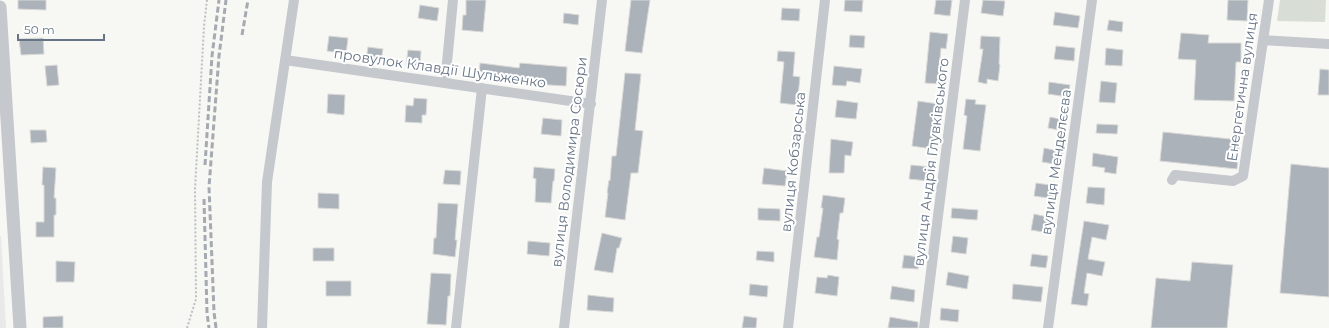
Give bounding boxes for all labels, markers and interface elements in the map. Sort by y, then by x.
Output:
street label: Енергетична вулиця [1223,11,1261,163]
scale bar [18,16,104,42]
text: 50 m [24,22,55,37]
street label: провулок Клавдії Шульженко [333,44,547,92]
street label: вулиця Володимира Сосюри [547,56,591,268]
street label: вулиця Андрія Глувківського [909,57,953,267]
street label: вулиця Менделєєва [1037,88,1075,236]
street label: вулиця Кобзарська [777,91,809,233]

